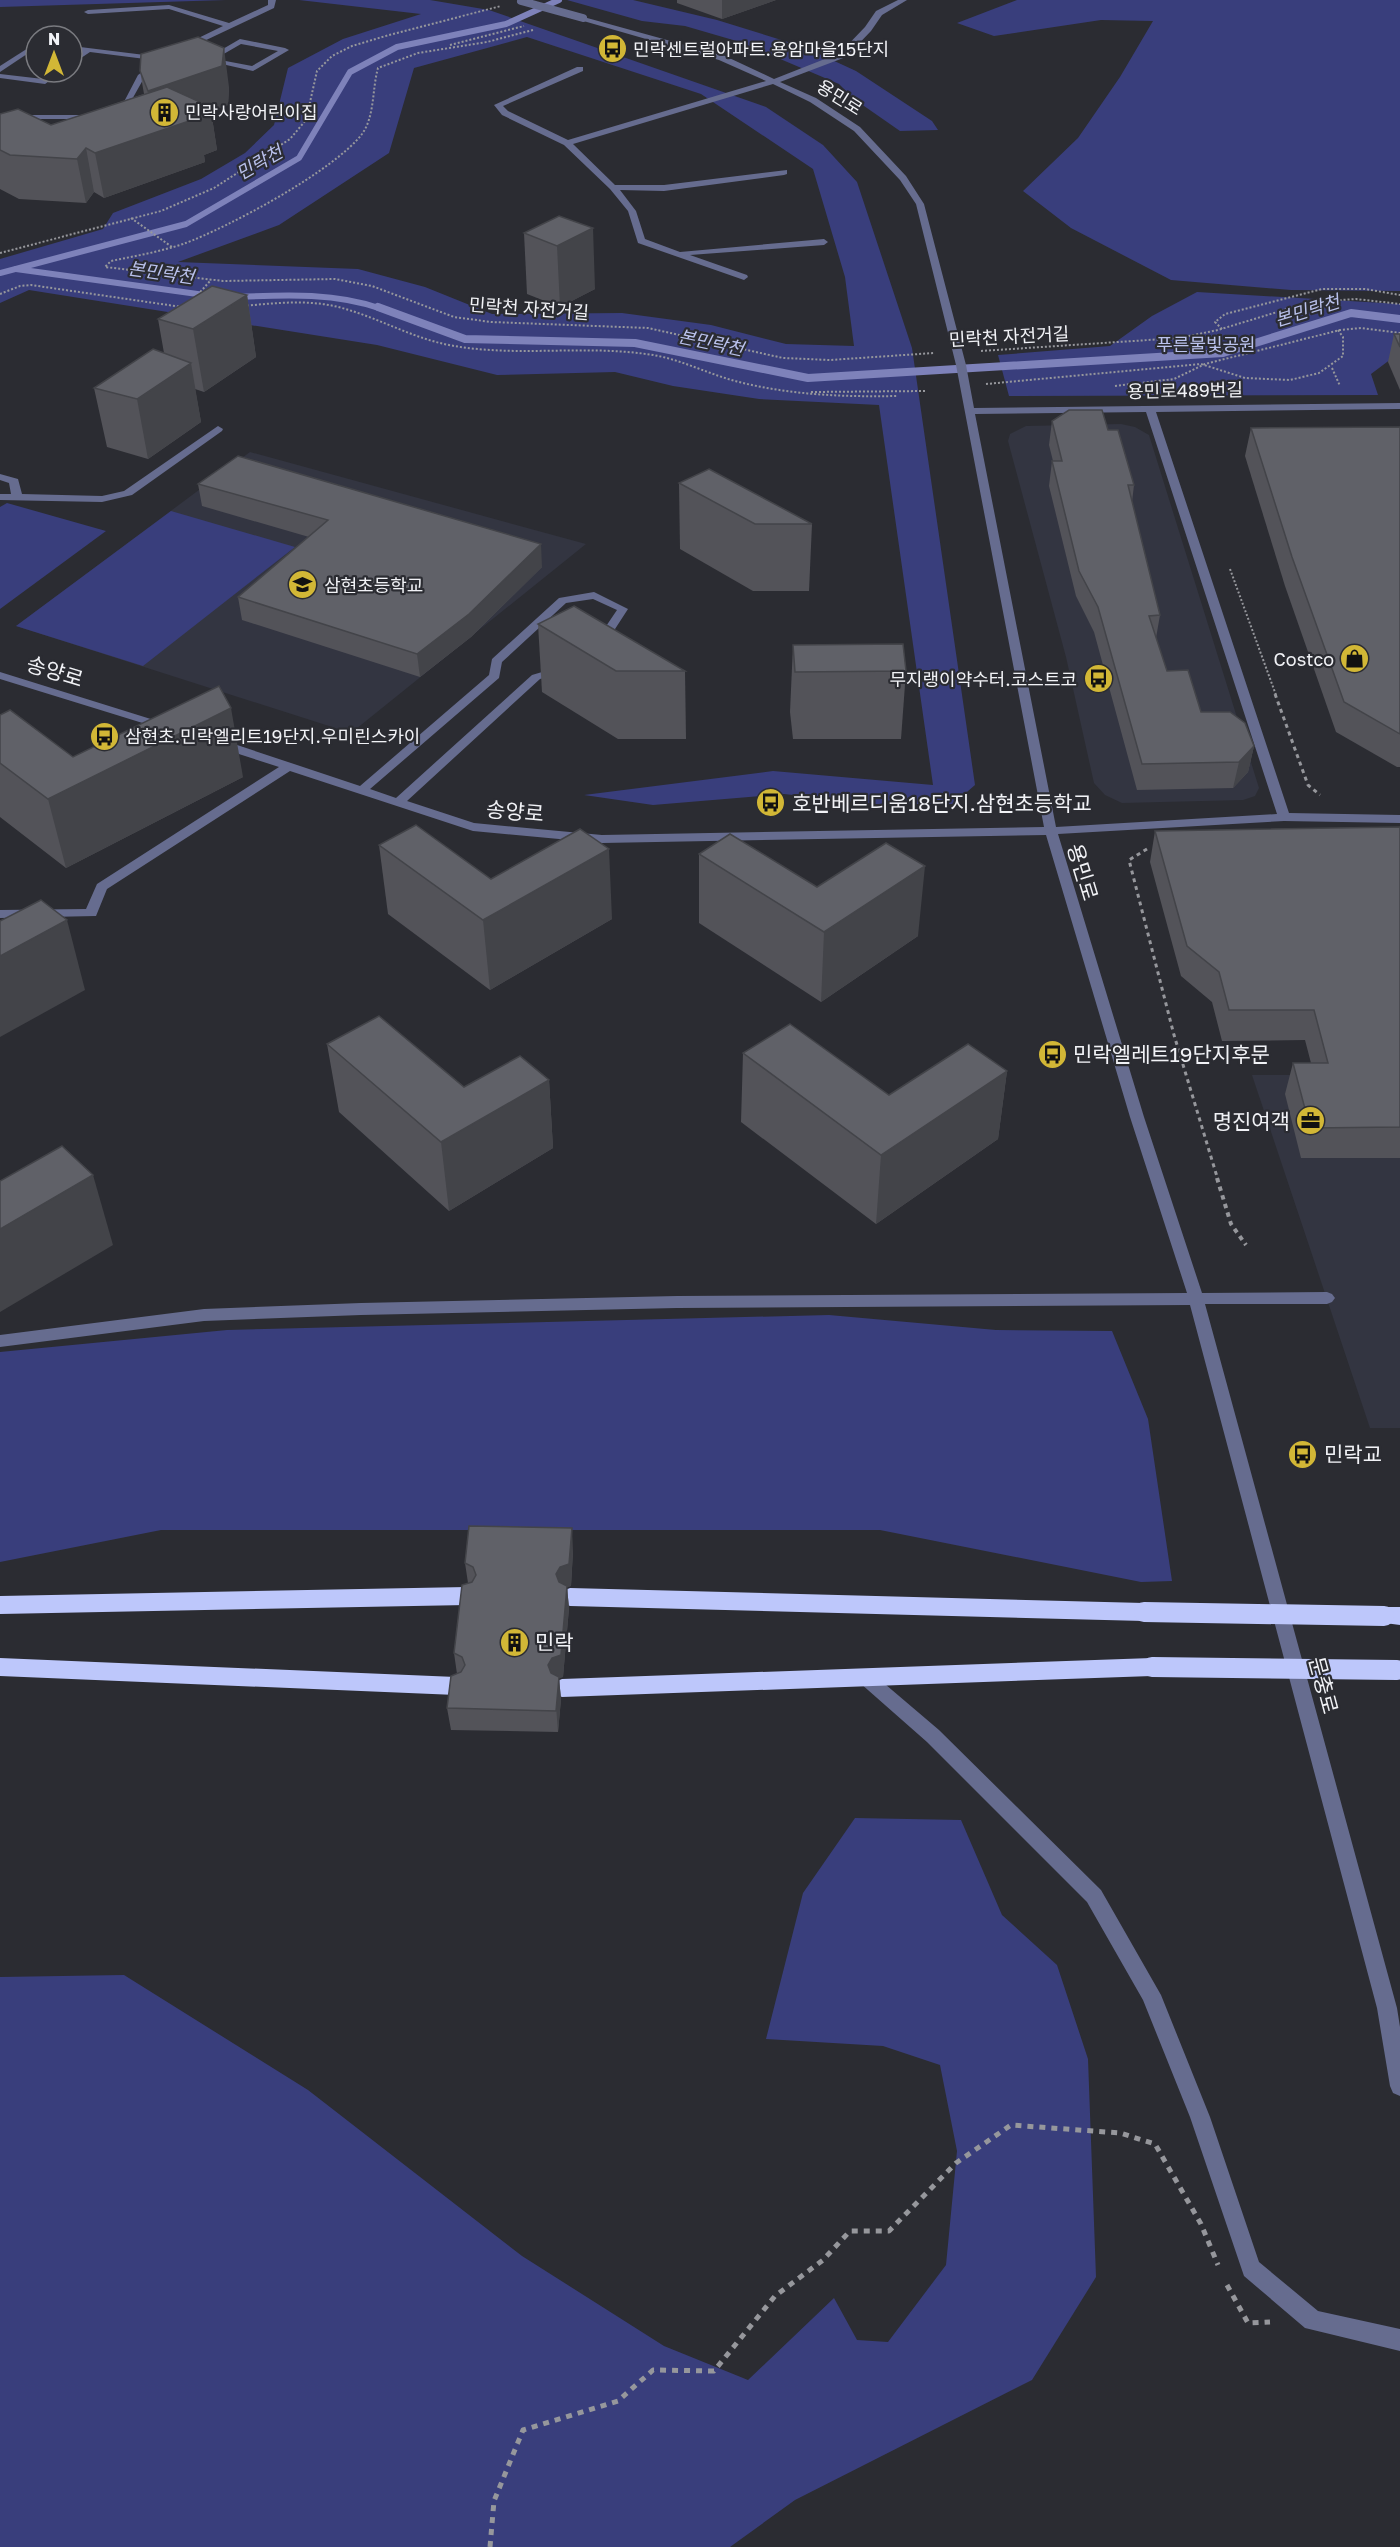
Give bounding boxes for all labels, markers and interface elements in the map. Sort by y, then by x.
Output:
north arrow [24,24,84,84]
text: N [48,29,60,49]
bus stop icon: 민락센트럴아파트.용암마을15단지 [596,33,628,65]
place label: 민락센트럴아파트.용암마을15단지 [633,38,889,60]
street label: 용민로 [813,75,867,119]
building icon: 민락사랑어린이집 [148,96,180,128]
place label: 민락사랑어린이집 [185,101,317,123]
water label: 민락천 [232,139,288,184]
water label: 본민락천 [127,256,198,288]
water label: 본민락천 [1272,289,1344,330]
street label: 민락천 자전거길 [468,293,590,323]
street label: 민락천 자전거길 [948,322,1070,350]
water label: 본민락천 [676,324,748,360]
park label: 푸른물빛공원 [1156,333,1256,355]
street label: 용민로489번길 [1127,378,1243,402]
school or university icon: 삼현초등학교 [287,569,319,601]
place label: 삼현초등학교 [324,574,423,596]
shop icon: Costco [1339,643,1371,675]
place label: Costco [1274,648,1334,670]
street label: 송양로 [23,650,87,692]
bus stop icon: 무지랭이약수터.코스트코 [1082,663,1114,695]
place label: 무지랭이약수터.코스트코 [889,668,1077,690]
bus stop icon: 삼현초.민락엘리트19단지.우미린스카이 [88,720,120,752]
place label: 삼현초.민락엘리트19단지.우미린스카이 [125,725,420,747]
bus stop icon: 호반베르디움18단지.삼현초등학교 [755,787,787,819]
place label: 호반베르디움18단지.삼현초등학교 [792,790,1092,816]
street label: 송양로 [485,796,545,826]
street label: 용민로 [1062,840,1104,904]
bus stop icon: 민락엘레트19단지후문 [1036,1038,1068,1070]
place label: 민락엘레트19단지후문 [1073,1041,1270,1067]
office icon: 명진여객 [1295,1105,1327,1137]
place label: 명진여객 [1213,1108,1290,1134]
bus stop icon: 민락교 [1287,1438,1319,1470]
place label: 민락교 [1324,1441,1382,1467]
building icon: 민락 [498,1626,530,1658]
place label: 민락 [535,1629,574,1655]
street label: 문충로 [1304,1654,1344,1716]

